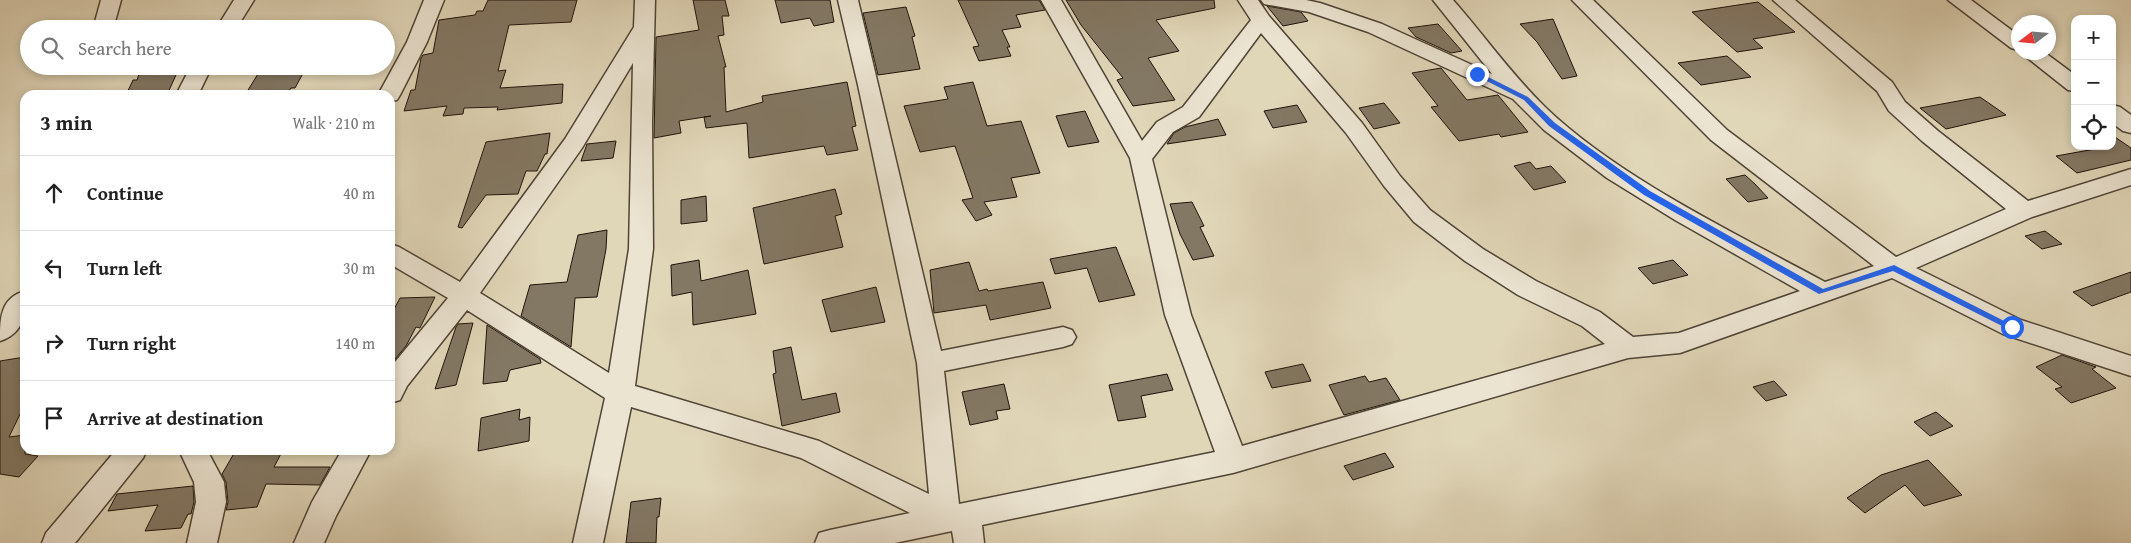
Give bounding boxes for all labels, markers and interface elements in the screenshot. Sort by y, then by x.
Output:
north arrow [2011,15,2056,60]
map controls [2071,15,2116,150]
button: + [2071,15,2116,60]
search box [20,20,395,75]
icon: search [38,34,66,62]
text: Search here [78,34,172,62]
button: − [2071,60,2116,105]
route end [1466,63,1489,86]
button: locate [2071,105,2116,150]
text: 3 min [40,107,92,138]
text: Walk · 210 m [292,111,375,135]
icon: ahead [40,179,68,207]
text: Continue [87,179,164,207]
text: 40 m [343,181,375,205]
icon: left [40,254,68,282]
text: Turn left [87,254,162,282]
text: 30 m [343,256,375,280]
route start [2001,316,2024,339]
icon: right [40,329,68,357]
text: Turn right [87,329,176,357]
text: 140 m [335,331,375,355]
icon: arrive [40,404,68,432]
text: Arrive at destination [87,404,263,432]

